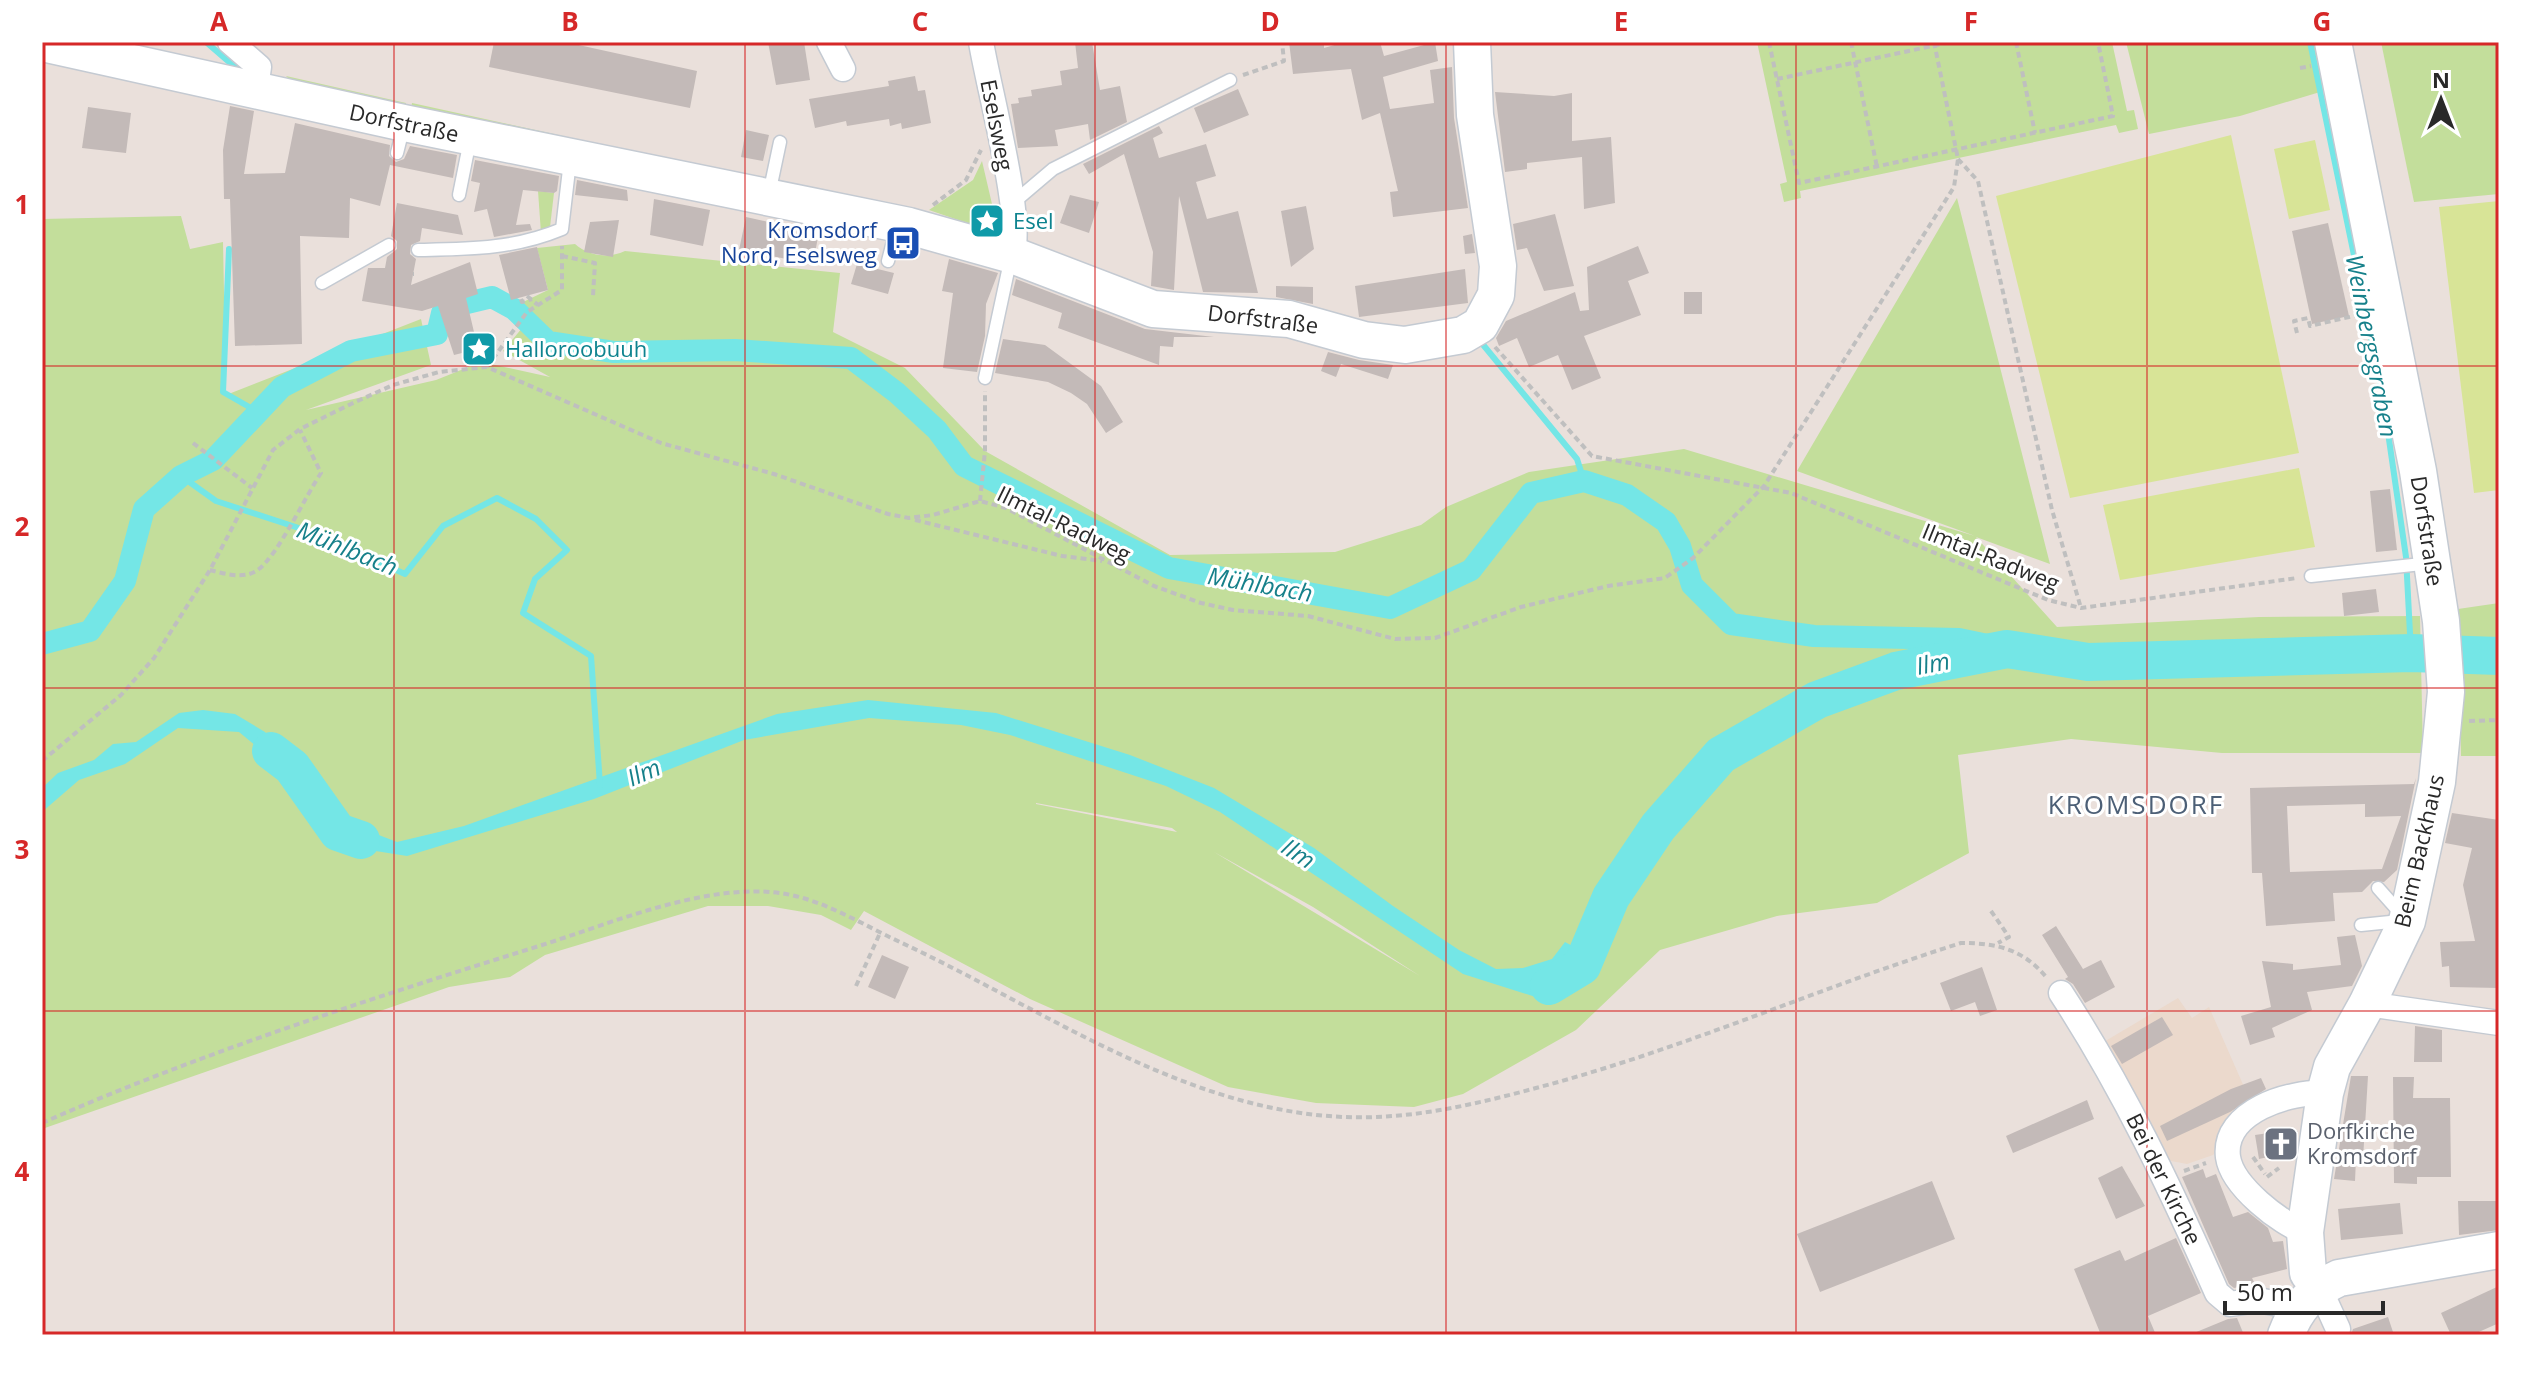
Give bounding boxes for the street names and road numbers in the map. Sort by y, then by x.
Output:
street label: Eselsweg [974,77,1022,173]
street label: Dorfstraße [347,96,462,148]
street label: Dorfstraße [1206,296,1320,340]
street label: Dorfstraße [2404,474,2451,588]
street label: Ilmtal-Radweg [993,478,1136,568]
street label: Ilmtal-Radweg [1918,515,2064,597]
street label: Beim Backhaus [2386,771,2450,930]
street label: Bei der Kirche [2120,1108,2210,1249]

